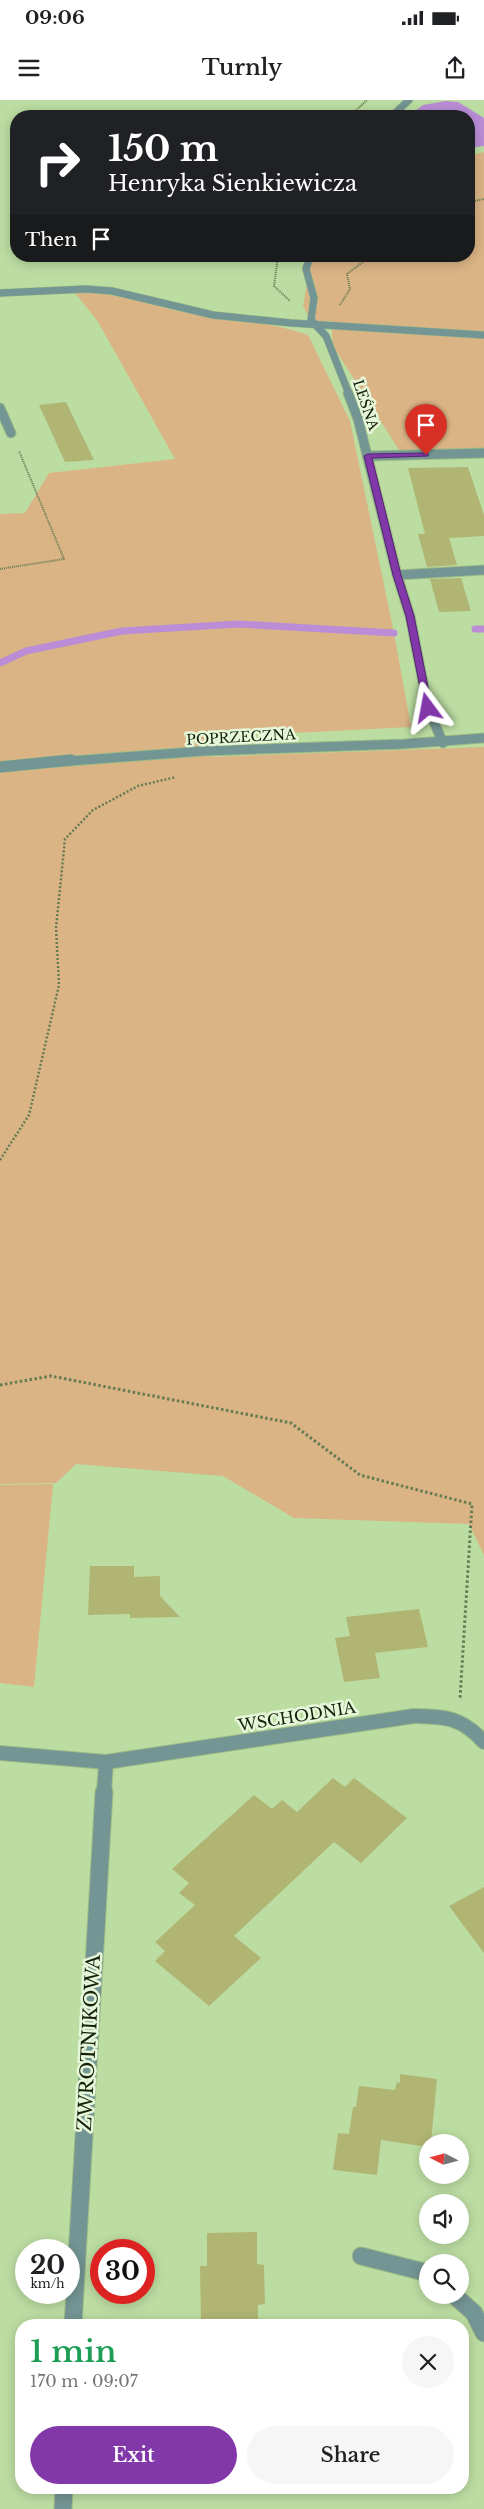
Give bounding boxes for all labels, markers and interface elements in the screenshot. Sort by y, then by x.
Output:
text: 09:06 [25,6,85,29]
icon: menu [15,54,43,82]
text: Turnly [202,54,282,81]
icon: share [441,54,469,82]
text: 150 m [108,127,219,170]
icon: right [25,130,90,195]
text: Henryka Sienkiewicza [108,170,357,197]
icon: arrive [87,225,115,253]
text: Then [25,228,77,251]
street label: LEŚNA [349,377,384,433]
pin [405,404,447,455]
icon: arrive [412,411,440,439]
position arrow [401,681,453,733]
street label: POPRZECZNA [186,725,296,749]
street label: WSCHODNIA [236,1697,358,1735]
street label: ZWROTNIKOWA [73,1954,105,2132]
north arrow [419,2134,469,2184]
map controls [419,2134,469,2304]
button: sound [419,2194,469,2244]
speed limit sign: 30 [90,2239,155,2304]
text: 20 [30,2250,65,2281]
button: search [419,2254,469,2304]
text: km/h [30,2276,65,2291]
text: 1 min [30,2333,116,2370]
button: close [402,2336,454,2388]
text: 170 m · 09:07 [30,2371,138,2391]
button: Exit [30,2426,237,2484]
button: Share [247,2426,454,2484]

